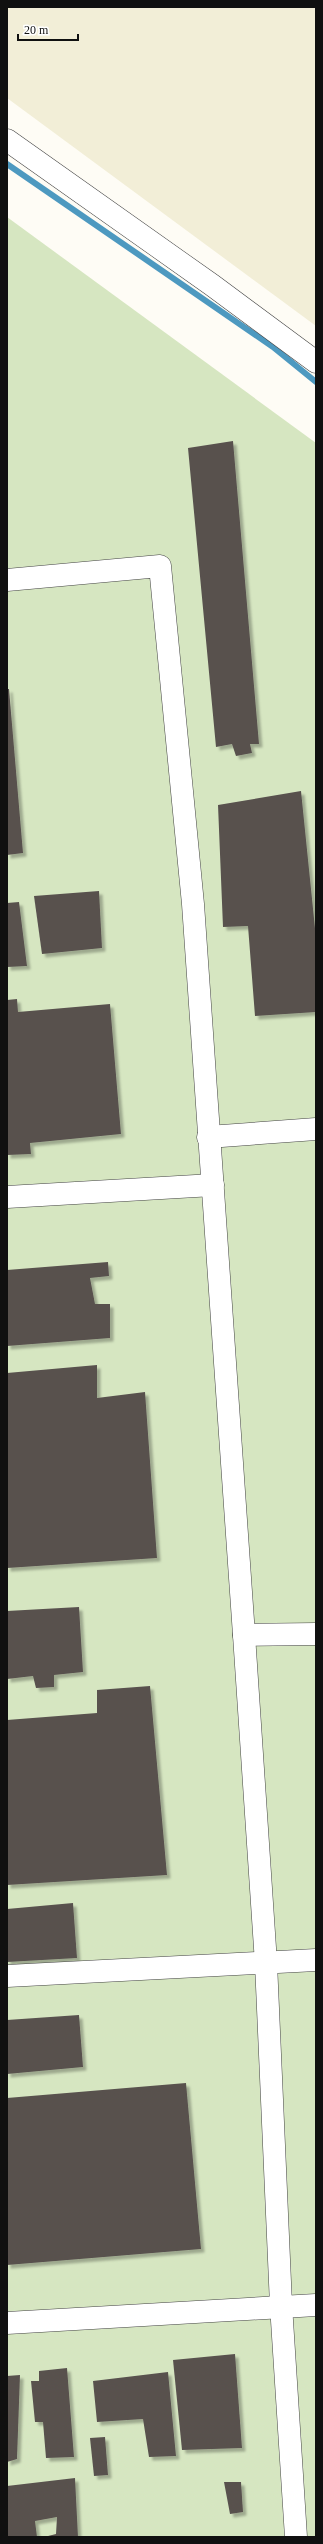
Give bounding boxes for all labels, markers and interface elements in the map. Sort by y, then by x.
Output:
scale bar [18,16,78,42]
text: 20 m [24,23,49,37]

